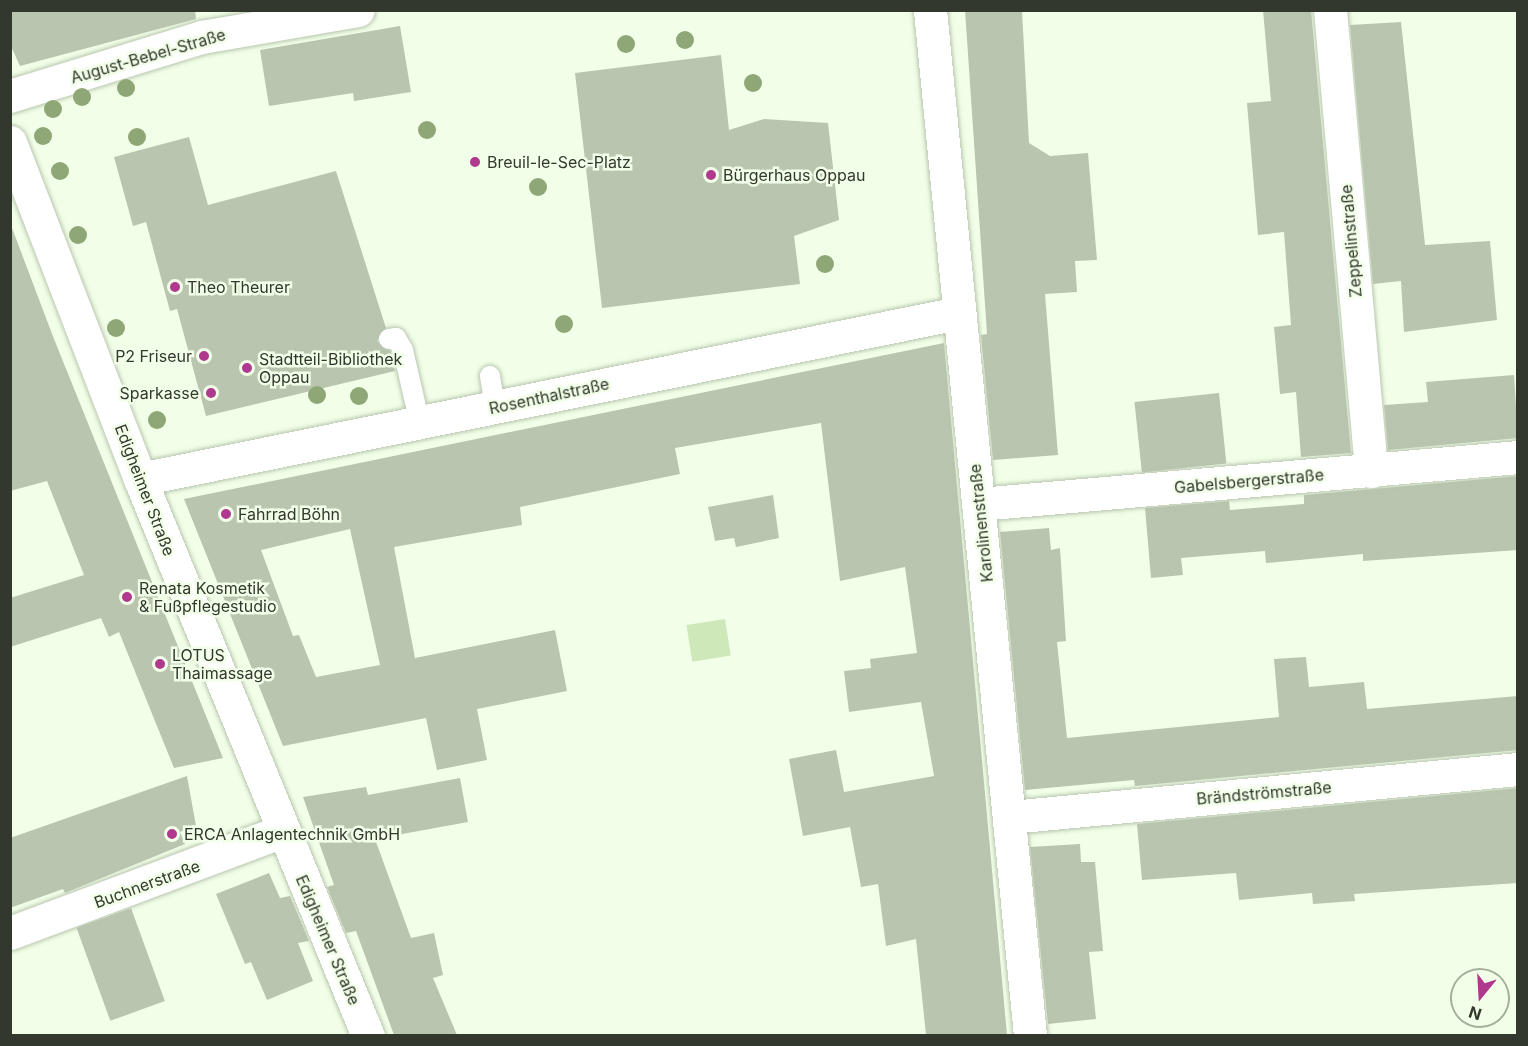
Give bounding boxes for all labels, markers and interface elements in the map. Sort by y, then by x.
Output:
street label: August-Bebel-Straße [68,25,228,87]
place label: Breuil-le-Sec-Platz [487,152,631,172]
marker: Breuil-le-Sec-Platz [468,155,482,169]
place label: Bürgerhaus Oppau [723,165,865,185]
marker: Bürgerhaus Oppau [704,168,718,182]
street label: Zeppelinstraße [1336,184,1366,298]
place label: Theo Theurer [187,277,290,297]
marker: Theo Theurer [168,280,182,294]
place label: P2 Friseur [115,346,192,366]
marker: P2 Friseur [197,349,211,363]
place label: Stadtteil-Bibliothek Oppau [259,349,402,387]
marker: Stadtteil-Bibliothek Oppau [240,361,254,375]
street label: Rosenthalstraße [487,374,611,418]
place label: Sparkasse [120,383,199,403]
marker: Sparkasse [204,386,218,400]
street label: Edigheimer Straße [111,422,179,558]
street label: Karolinenstraße [965,463,997,583]
street label: Gabelsbergerstraße [1173,465,1325,497]
place label: Fahrrad Böhn [238,504,340,524]
marker: Fahrrad Böhn [219,507,233,521]
place label: Renata Kosmetik & Fußpflegestudio [139,578,276,616]
marker: Renata Kosmetik & Fußpflegestudio [120,590,134,604]
place label: LOTUS Thaimassage [172,645,273,683]
marker: LOTUS Thaimassage [153,657,167,671]
street label: Brändströmstraße [1196,778,1332,808]
place label: ERCA Anlagentechnik GmbH [184,824,400,844]
marker: ERCA Anlagentechnik GmbH [165,827,179,841]
street label: Buchnerstraße [91,856,203,912]
street label: Edigheimer Straße [292,872,364,1008]
north arrow [1450,968,1510,1028]
text: N [1466,1002,1484,1025]

